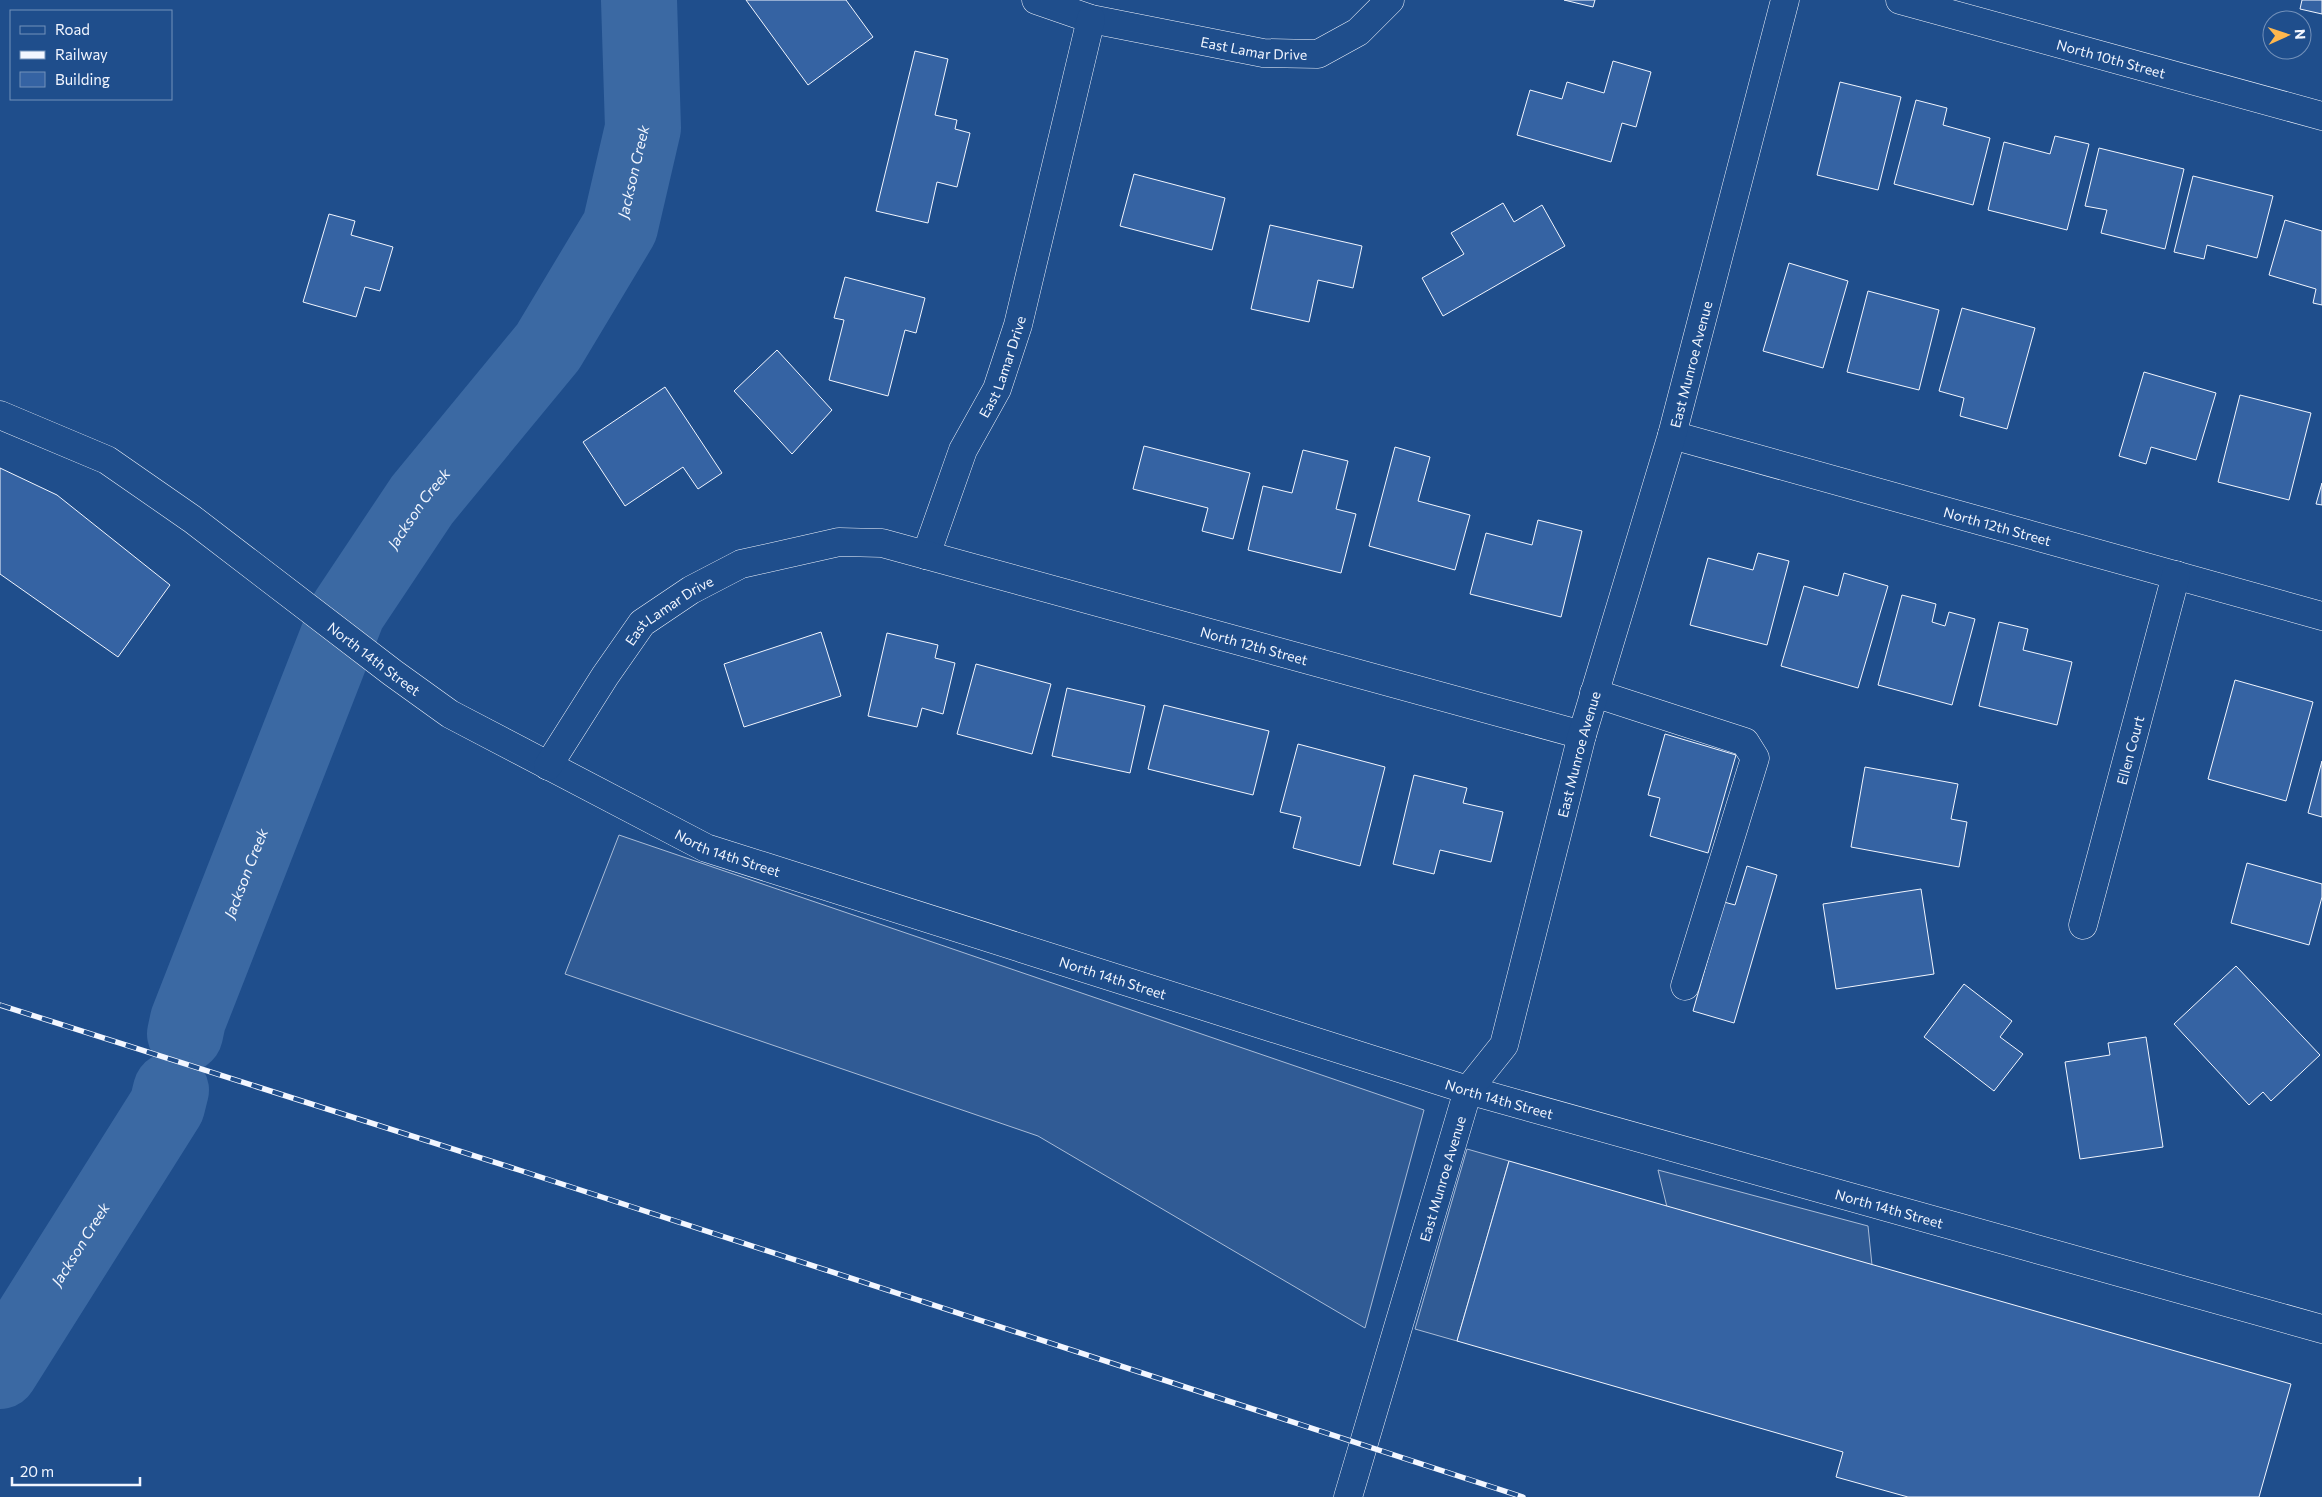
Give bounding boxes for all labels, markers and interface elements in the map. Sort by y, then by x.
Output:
legend [10,10,172,100]
north arrow [2262,10,2312,60]
text: Road [55,20,90,38]
text: N [2292,29,2309,40]
street label: East Lamar Drive [1199,32,1307,62]
street label: North 10th Street [2055,35,2168,81]
text: Railway [55,45,108,63]
text: Building [55,70,110,88]
water label: Jackson Creek [613,122,653,222]
street label: East Munroe Avenue [1666,299,1715,429]
street label: East Lamar Drive [975,314,1028,420]
water label: Jackson Creek [382,464,454,554]
street label: North 12th Street [1942,503,2054,549]
street label: East Lamar Drive [621,572,716,648]
street label: North 14th Street [325,618,424,699]
street label: North 12th Street [1198,622,1310,668]
street label: East Munroe Avenue [1553,689,1603,819]
street label: Ellen Court [2112,713,2147,786]
water label: Jackson Creek [219,825,271,923]
street label: North 14th Street [672,825,783,880]
street label: North 14th Street [1057,952,1169,1002]
street label: North 14th Street [1443,1075,1556,1122]
street label: East Munroe Avenue [1415,1114,1468,1243]
street label: North 14th Street [1833,1185,1946,1231]
water label: Jackson Creek [46,1198,113,1291]
scale bar [12,1454,140,1486]
text: 20 m [20,1462,54,1480]

